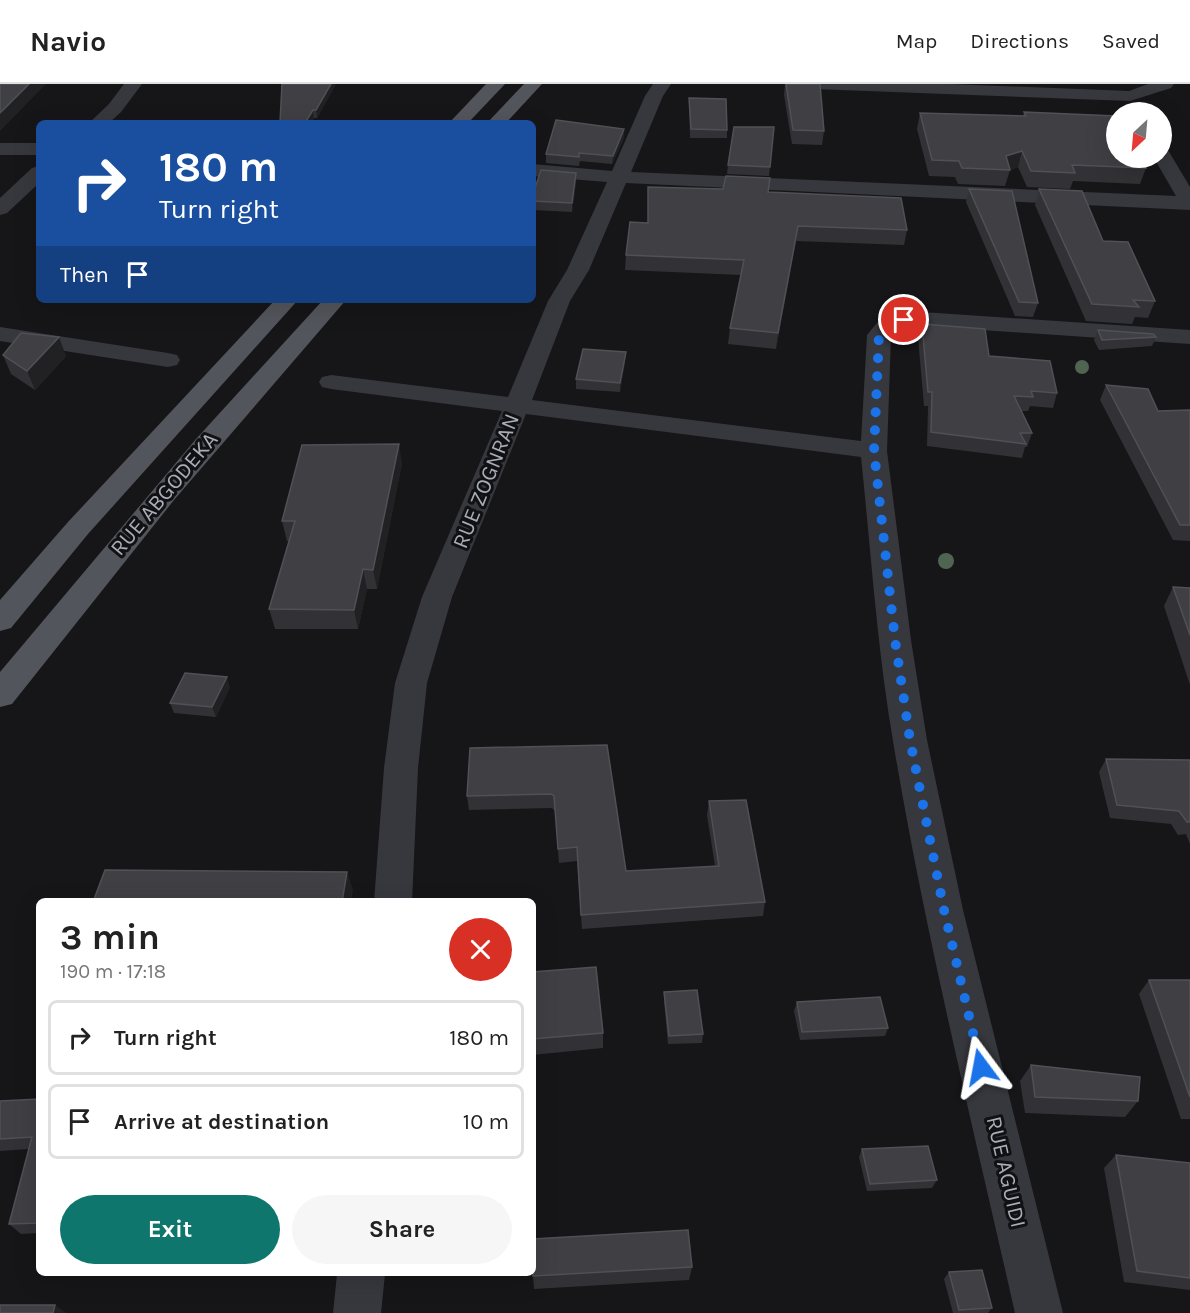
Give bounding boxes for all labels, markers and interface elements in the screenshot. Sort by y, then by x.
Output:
text: Navio [30,25,106,58]
text: Map [896,29,937,53]
text: Directions [970,29,1069,53]
text: Saved [1102,29,1160,53]
north arrow [1106,102,1172,168]
map controls [1106,102,1172,168]
text: 180 m [159,142,278,192]
icon: right [60,144,138,222]
text: Turn right [159,193,279,225]
icon: arrive [121,258,154,291]
text: Then [60,262,109,288]
pin [878,294,929,345]
icon: arrive [887,303,920,336]
street label: RUE ZOGNRAN [447,410,525,552]
street label: RUE ABGODEKA [105,427,223,561]
text: 3 min [60,916,160,958]
button: close [449,918,512,981]
text: 190 m · 17:18 [60,960,166,983]
icon: right [63,1021,96,1054]
text: Turn right [114,1025,217,1051]
text: 180 m [449,1025,509,1051]
position arrow [949,1035,1013,1099]
icon: arrive [63,1105,96,1138]
text: Arrive at destination [114,1109,329,1135]
text: 10 m [463,1109,509,1135]
street label: RUE AGUIDI [981,1114,1031,1230]
button: Exit [60,1195,280,1264]
button: Share [292,1195,512,1264]

